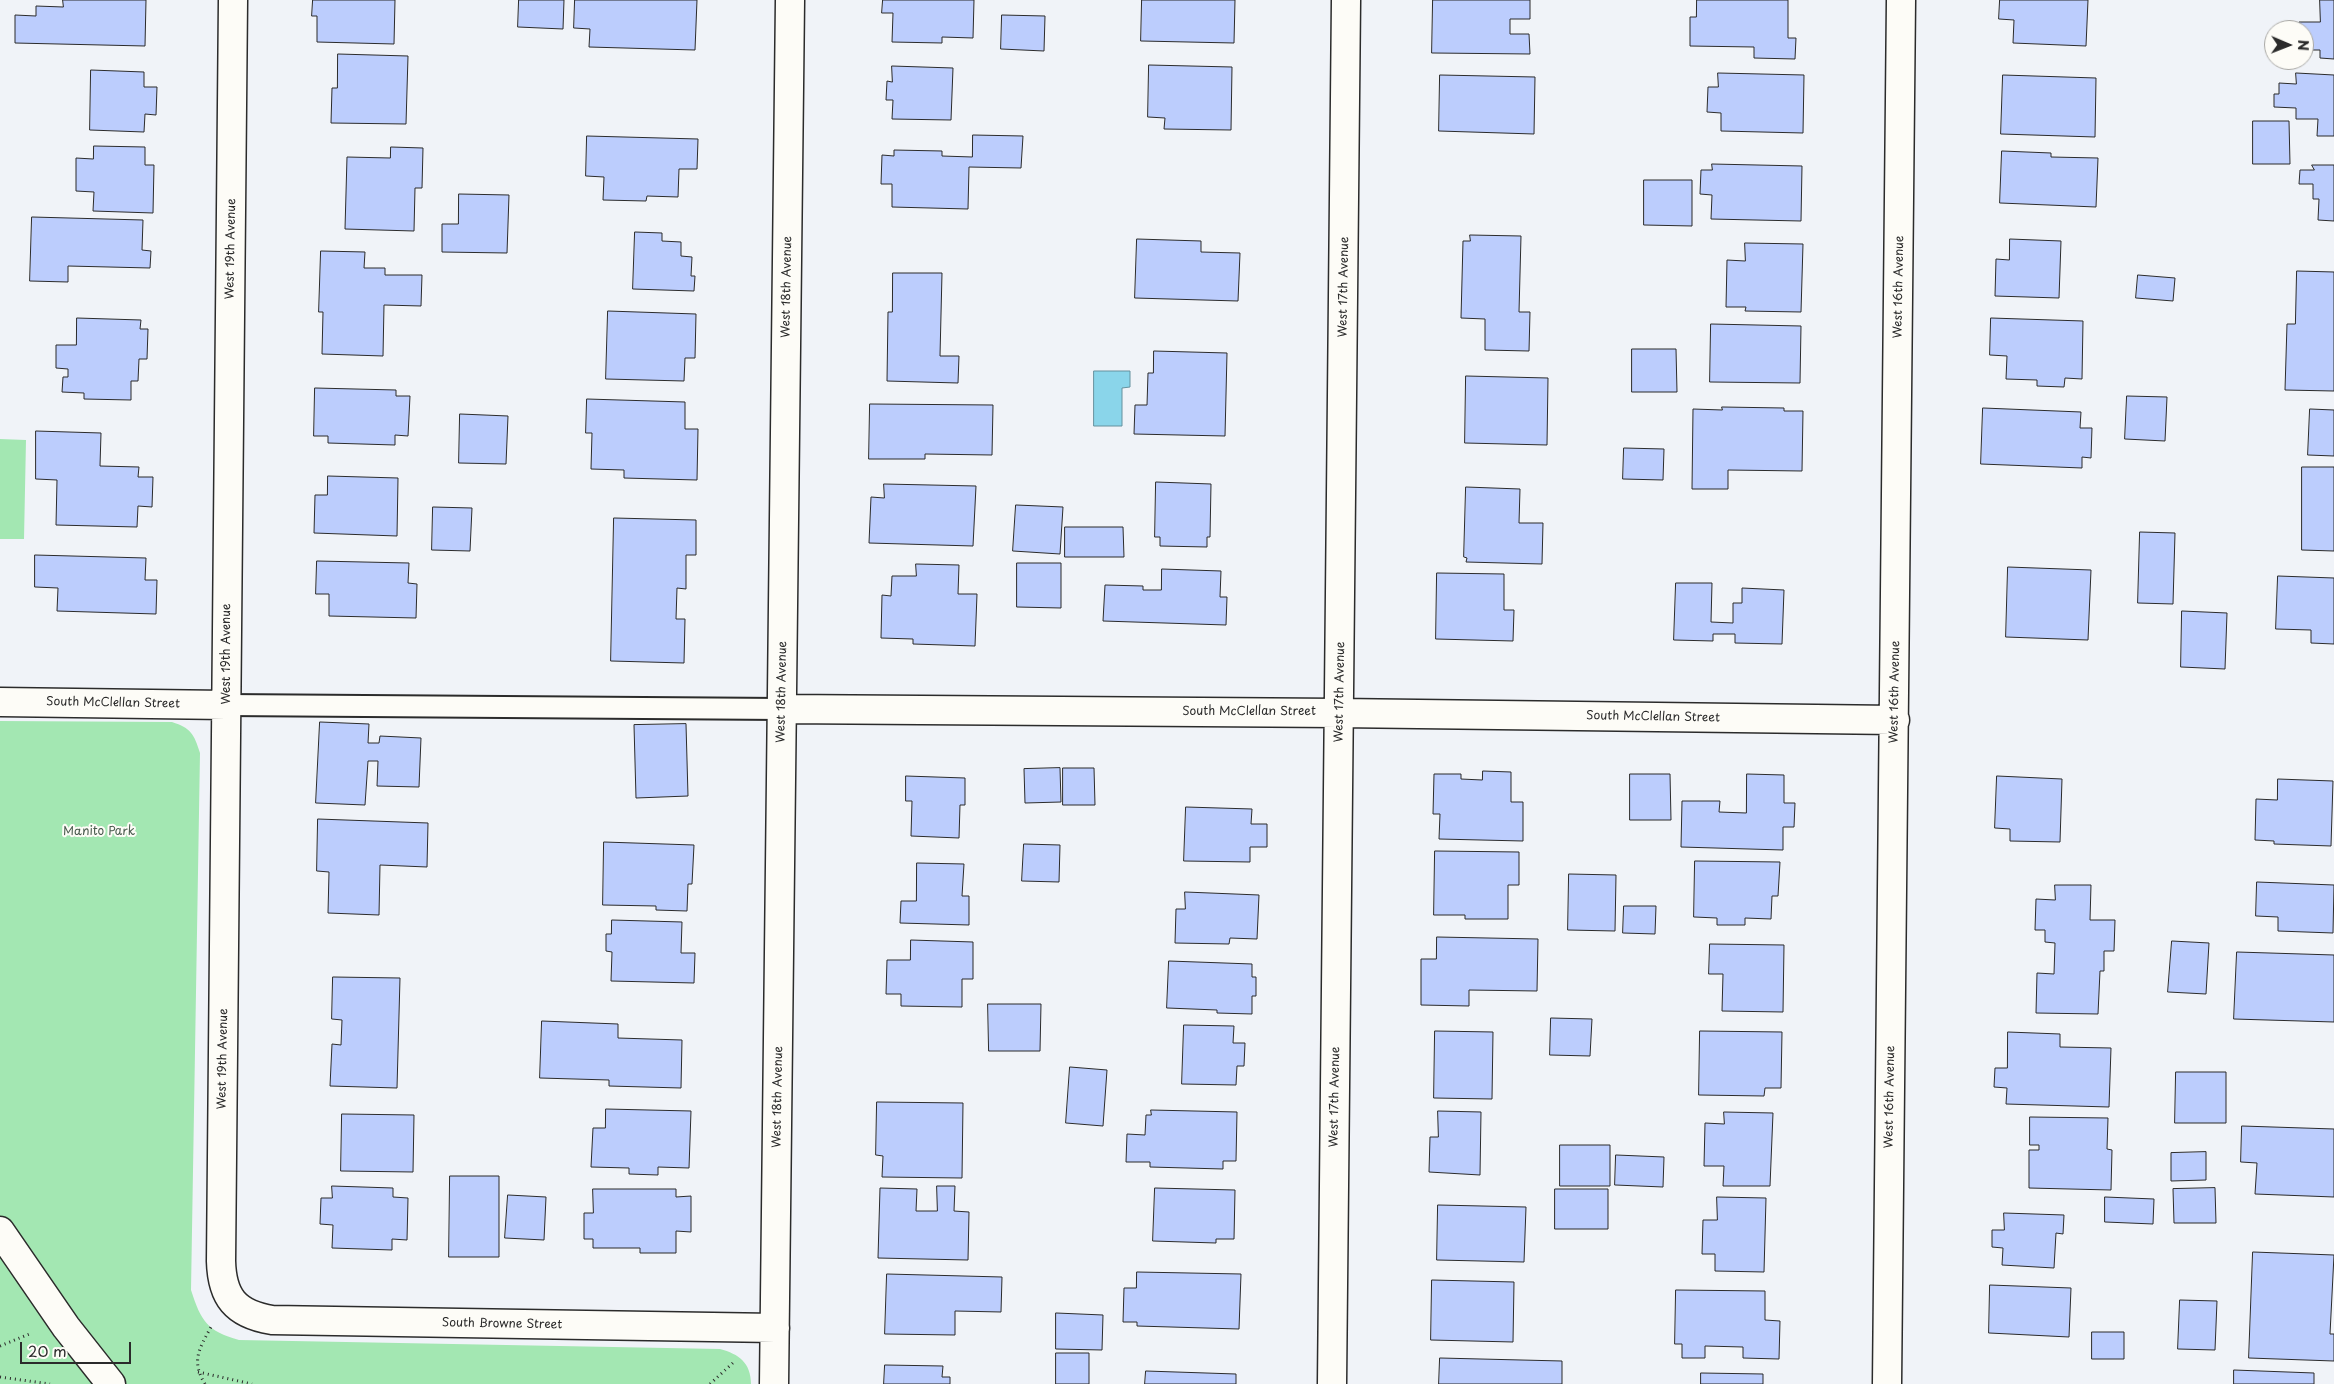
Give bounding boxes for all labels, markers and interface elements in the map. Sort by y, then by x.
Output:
north arrow [2264,20,2314,70]
text: N [2293,40,2314,51]
street label: West 19th Avenue [223,198,239,300]
street label: West 18th Avenue [779,236,795,338]
street label: West 16th Avenue [1891,236,1907,338]
street label: West 17th Avenue [1336,237,1352,337]
street label: West 19th Avenue [220,603,234,705]
street label: West 18th Avenue [774,641,790,743]
street label: West 16th Avenue [1887,641,1903,743]
street label: West 17th Avenue [1332,642,1348,742]
street label: South McClellan Street [46,695,180,711]
street label: South McClellan Street [1182,705,1316,719]
street label: South McClellan Street [1586,709,1720,725]
park label: Manito Park [63,825,135,839]
street label: West 19th Avenue [215,1008,231,1110]
street label: West 18th Avenue [770,1046,786,1148]
street label: West 16th Avenue [1882,1046,1898,1148]
street label: West 17th Avenue [1327,1047,1343,1147]
street label: South Browne Street [442,1316,562,1332]
scale bar [22,1332,134,1364]
text: 20 m [28,1339,67,1362]

